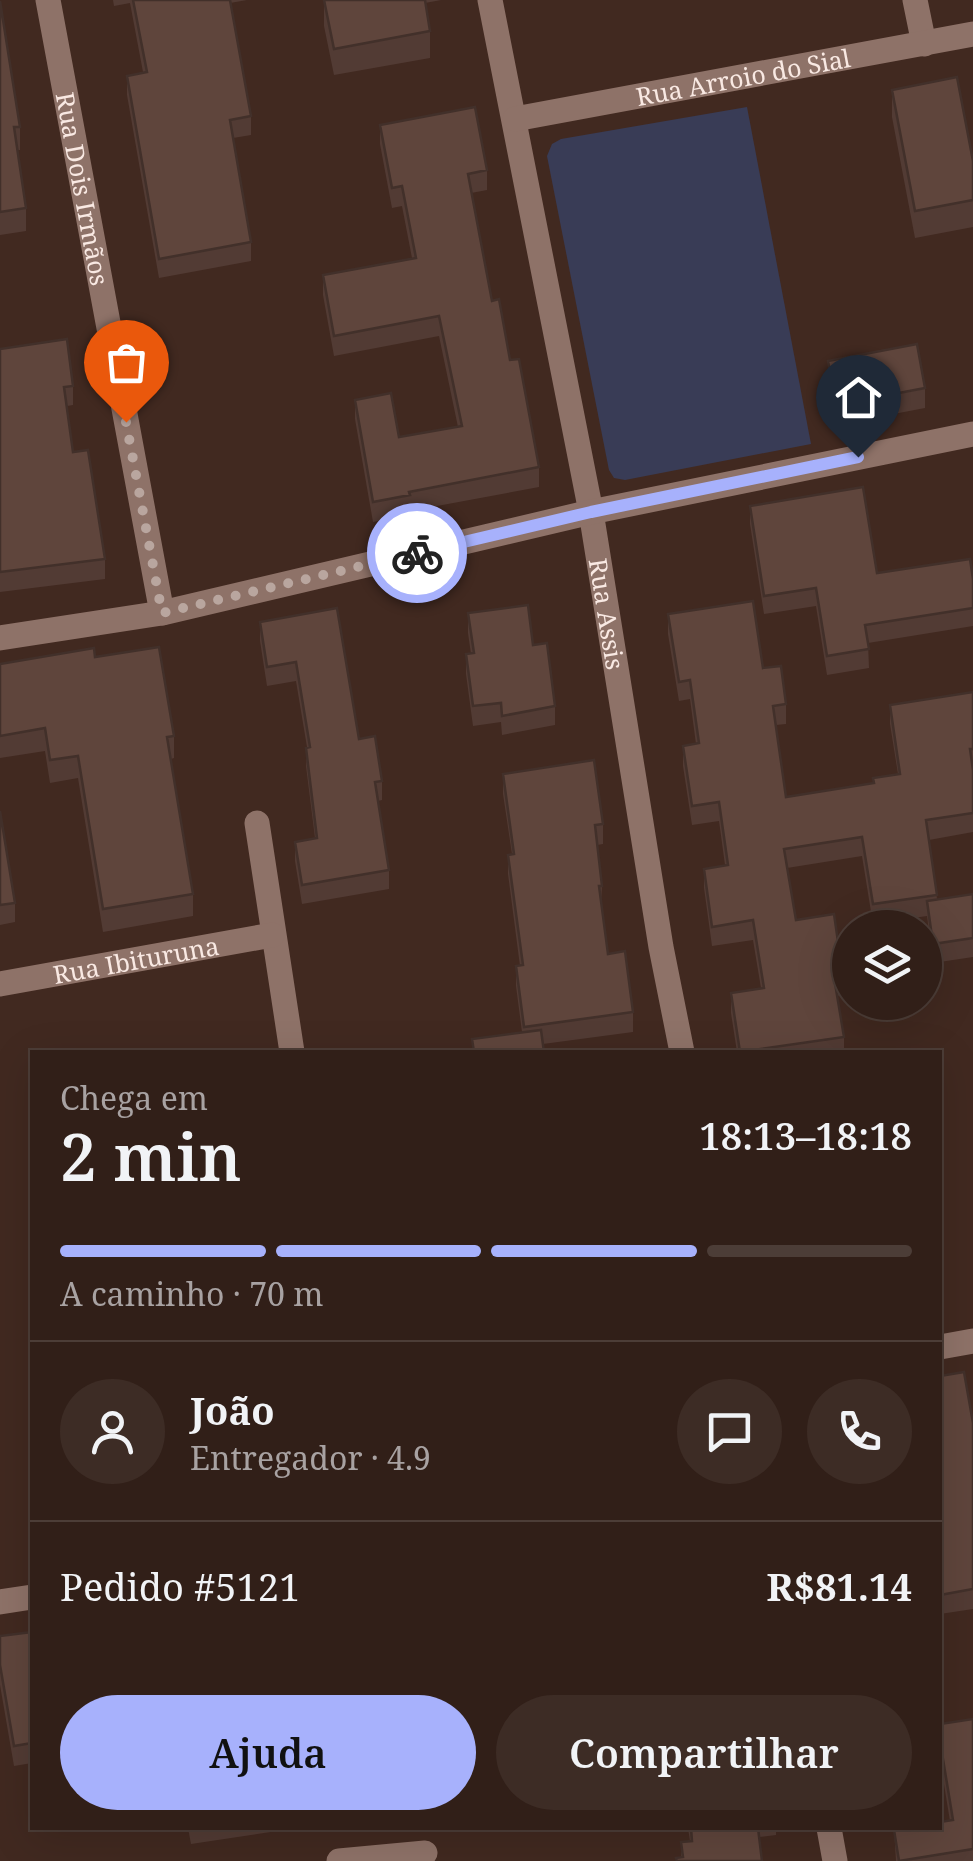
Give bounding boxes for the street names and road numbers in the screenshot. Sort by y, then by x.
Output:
street label: Rua Arroio do Sial [633,40,853,113]
street label: Rua Dois Irmãos [48,89,118,288]
street label: Rua Assis [582,556,633,672]
street label: Rua Ibituruna [50,928,222,991]

